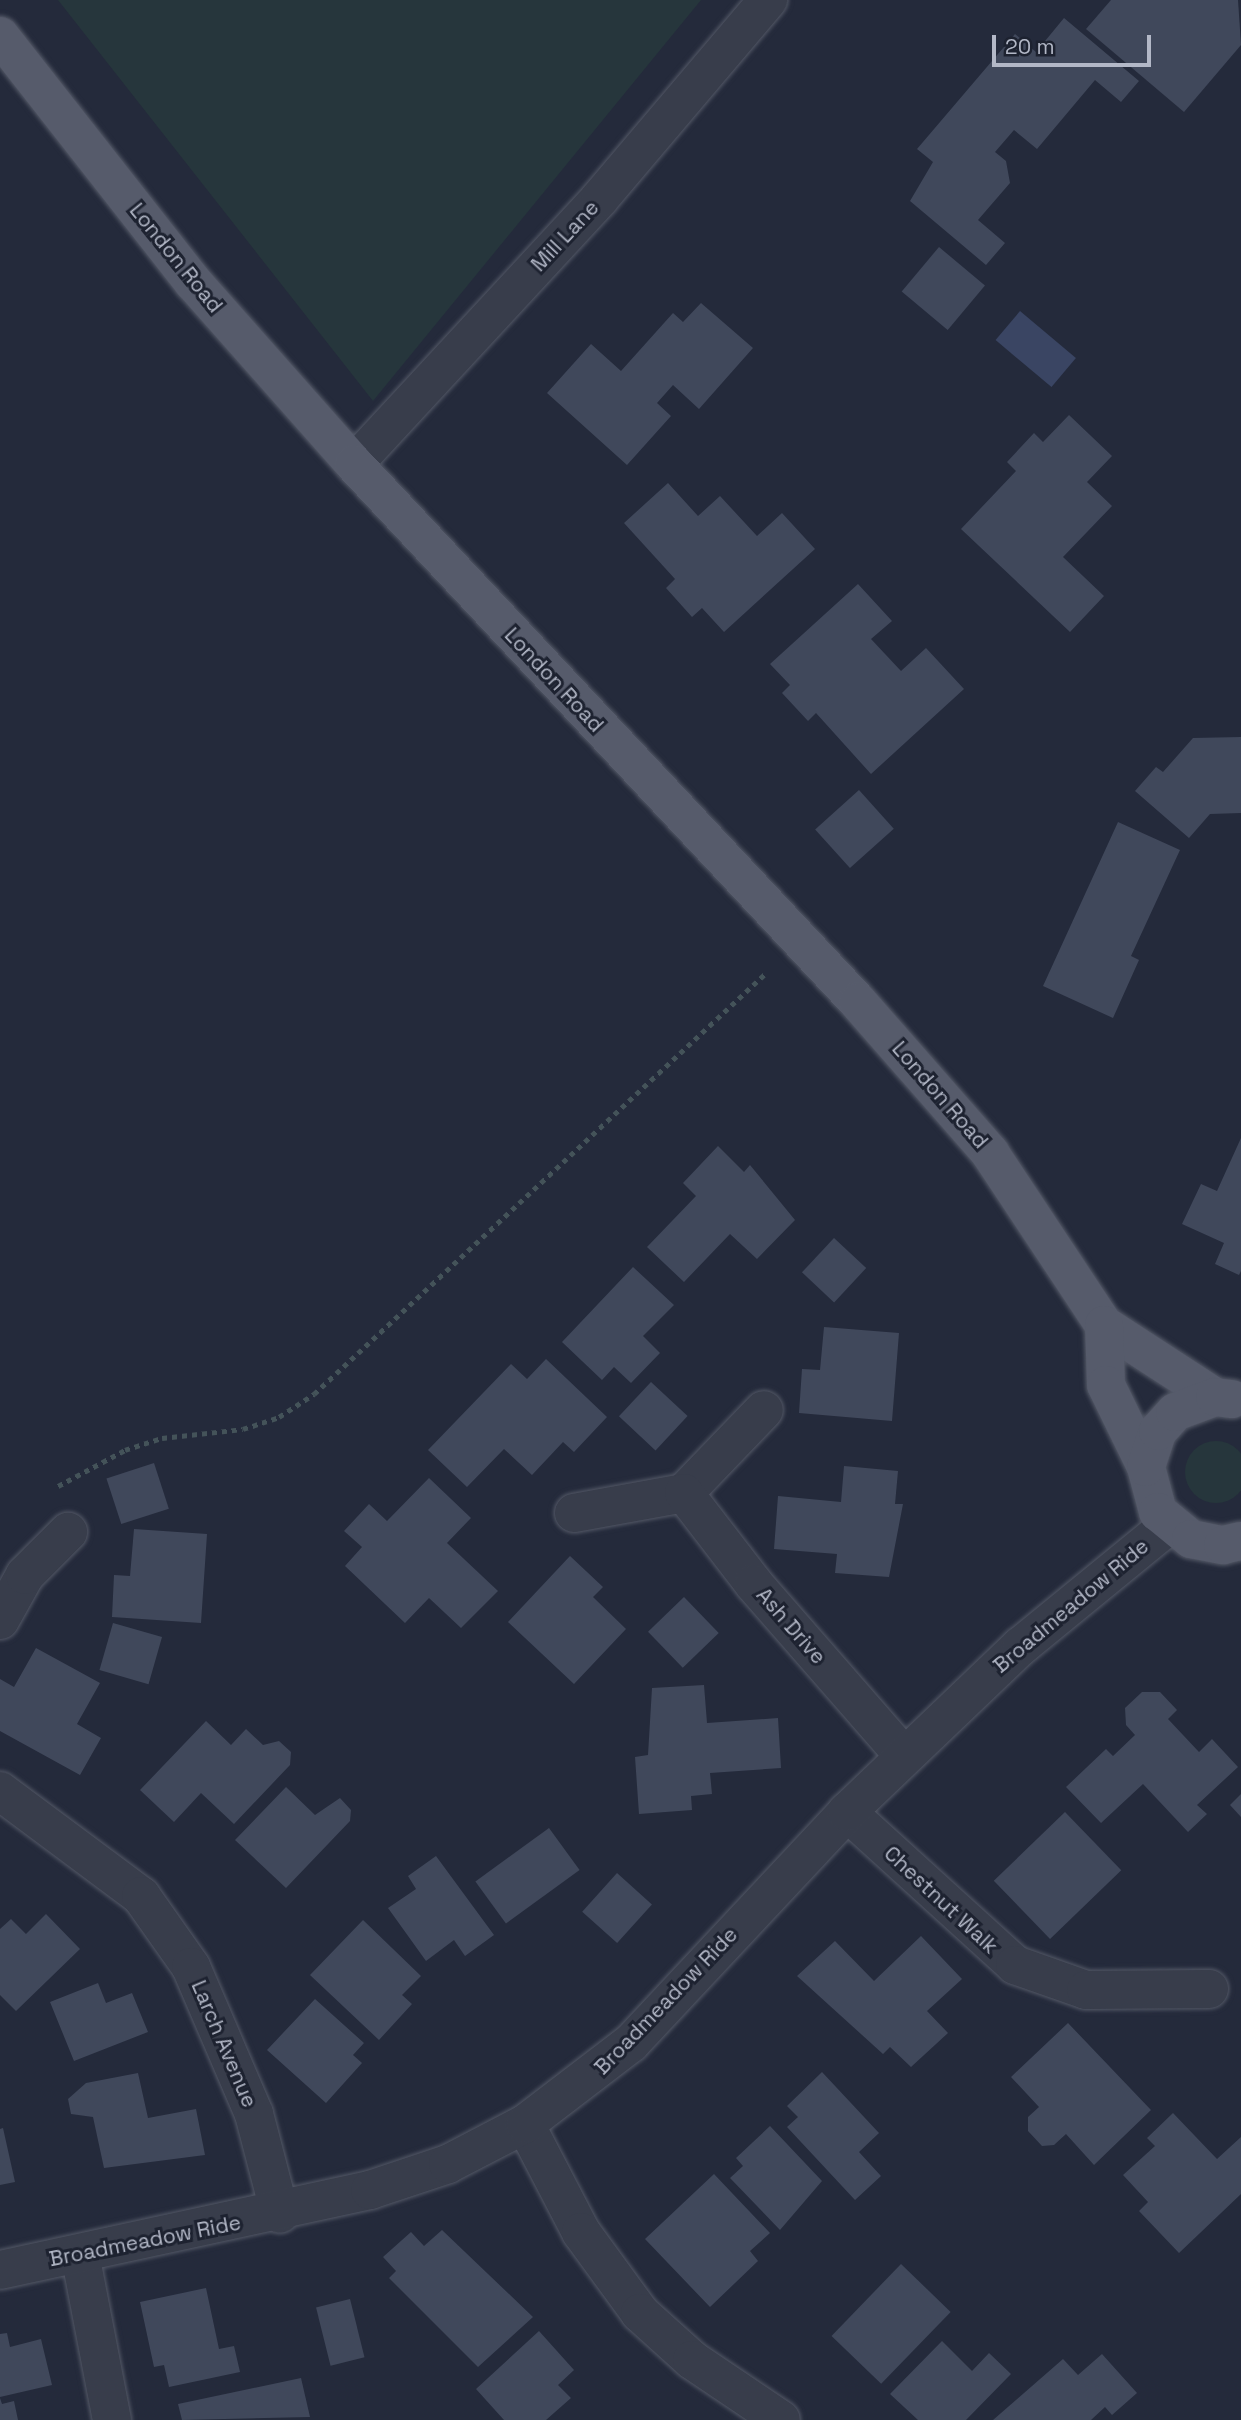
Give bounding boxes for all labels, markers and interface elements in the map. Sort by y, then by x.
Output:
scale bar [996,21,1155,65]
text: 20 m [1005,33,1055,60]
street label: Mill Lane [526,195,604,277]
street label: London Road [124,198,228,318]
street label: London Road [499,623,609,737]
street label: London Road [887,1036,993,1154]
street label: Broadmeadow Ride [988,1534,1154,1678]
street label: Ash Drive [751,1583,831,1669]
street label: Chestnut Walk [879,1841,1003,1959]
street label: Broadmeadow Ride [589,1922,743,2080]
street label: Larch Avenue [186,1976,262,2112]
street label: Broadmeadow Ride [47,2210,243,2272]

